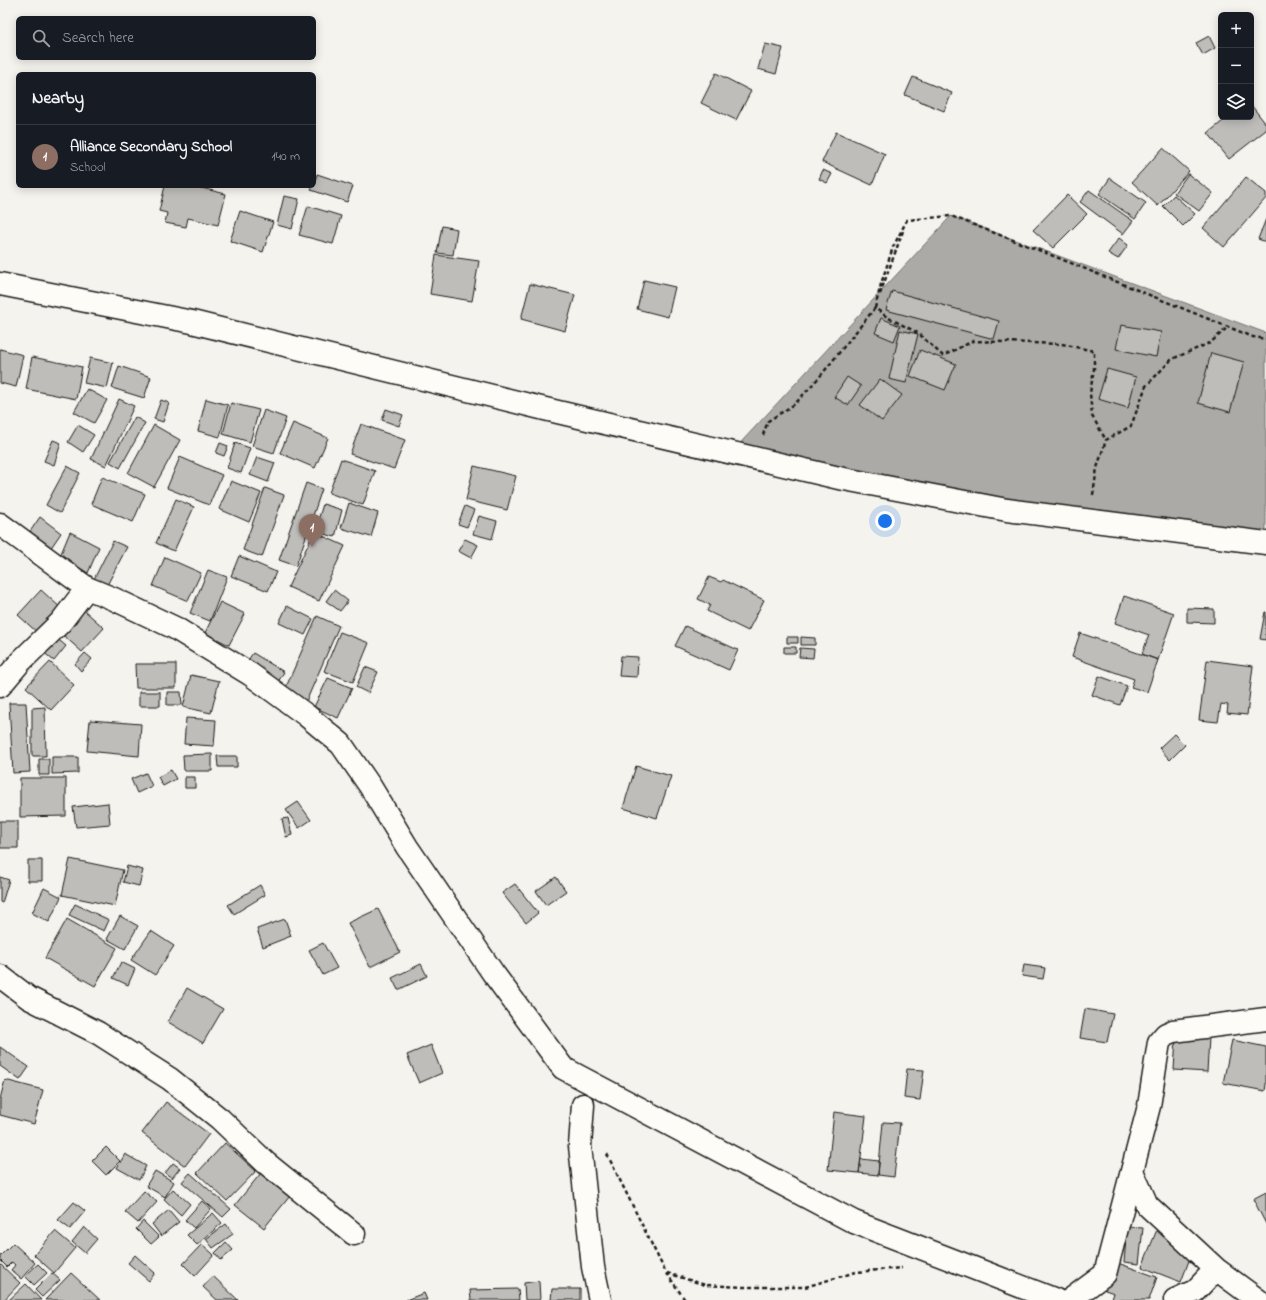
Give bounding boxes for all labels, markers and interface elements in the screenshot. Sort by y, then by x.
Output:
map controls [1218,12,1254,120]
button: + [1218,12,1254,48]
search box [16,16,316,60]
icon: search [30,27,52,49]
text: Search here [62,27,134,49]
button: − [1218,48,1254,84]
button: layers [1218,84,1254,120]
text: Nearby [32,86,84,111]
text: Alliance Secondary School [70,136,232,158]
text: 1 [43,147,47,166]
text: 140 m [272,147,300,166]
text: School [70,158,106,177]
your location [875,511,895,531]
pin: 1 [299,514,325,547]

